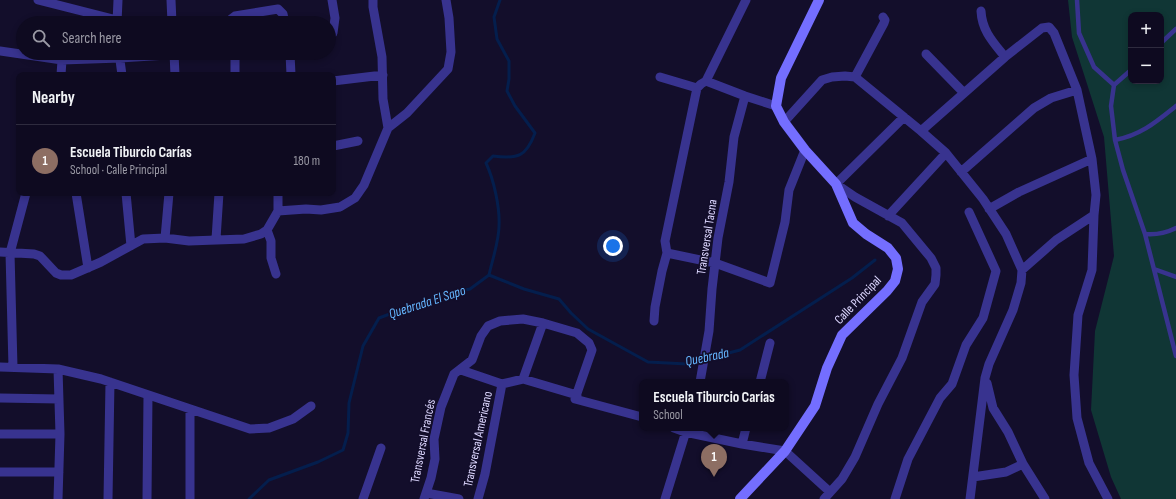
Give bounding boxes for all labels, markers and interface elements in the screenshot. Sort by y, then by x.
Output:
map controls [1128,12,1164,84]
button: + [1128,12,1164,48]
search box [16,16,336,60]
icon: search [30,27,52,49]
text: Search here [62,29,122,48]
button: − [1128,48,1164,84]
text: Nearby [32,88,75,108]
text: Escuela Tiburcio Carías [70,143,192,162]
text: 1 [42,153,48,169]
text: 180 m [294,153,320,169]
text: School · Calle Principal [70,162,167,178]
street label: Transversal Tacna [693,198,721,276]
your location [603,236,623,256]
street label: Calle Principal [831,273,885,327]
water label: Quebrada El Sapo [386,281,468,322]
water label: Quebrada [684,344,731,370]
popup [639,379,789,431]
text: Escuela Tiburcio Carías [653,388,775,407]
street label: Transversal Americano [460,390,496,488]
street label: Transversal Francés [407,397,439,484]
text: School [653,407,683,423]
pin: 1 [701,444,727,477]

